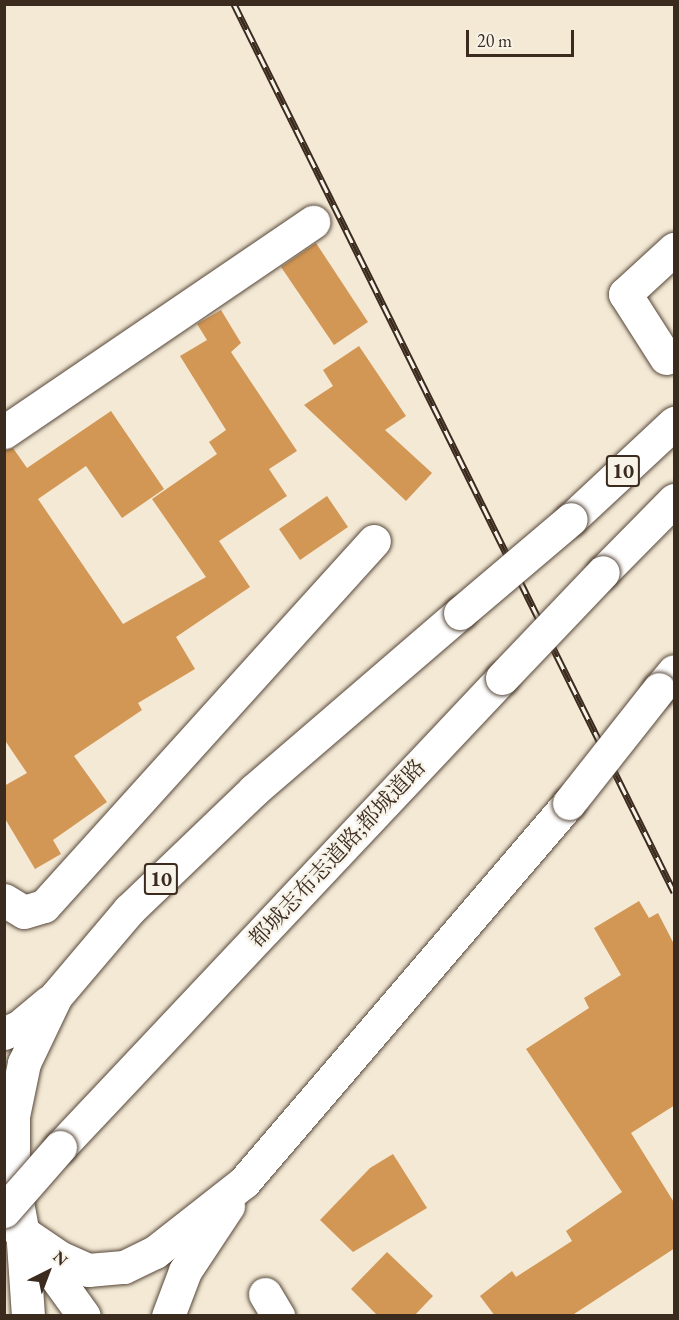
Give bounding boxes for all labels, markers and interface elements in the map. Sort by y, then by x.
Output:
scale bar [469,18,577,56]
text: 20 m [477,29,512,52]
road number: 10 [605,453,641,489]
street label: 都城志布志道路;都城道路 [243,754,431,952]
road number: 10 [143,861,179,897]
north arrow [18,1242,78,1302]
text: N [49,1246,72,1270]

